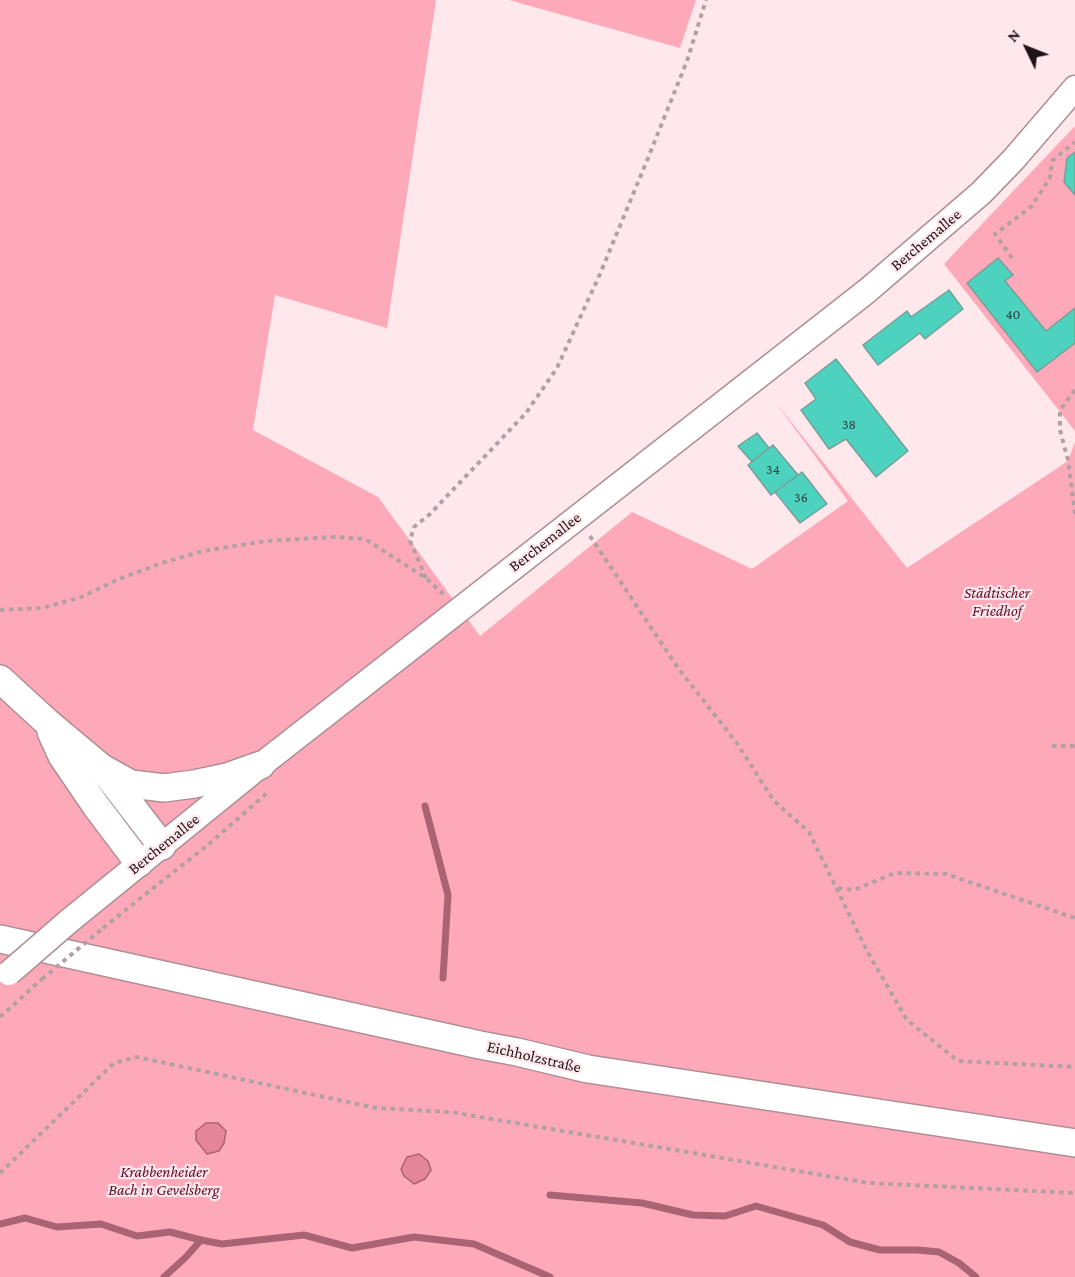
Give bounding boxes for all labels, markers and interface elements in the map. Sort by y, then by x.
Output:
north arrow [997,18,1057,78]
text: N [1004,26,1023,45]
street label: Berchemallee [887,205,965,275]
house number: 40 [1005,307,1021,323]
house number: 38 [842,417,856,433]
house number: 34 [766,462,780,478]
house number: 36 [794,490,808,506]
street label: Berchemallee [505,508,585,576]
park label: Städtischer Friedhof [964,583,1030,621]
street label: Berchemallee [125,809,203,879]
street label: Eichholzstraße [485,1037,583,1077]
park label: Krabbenheider Bach in Gevelsberg [108,1162,220,1200]

